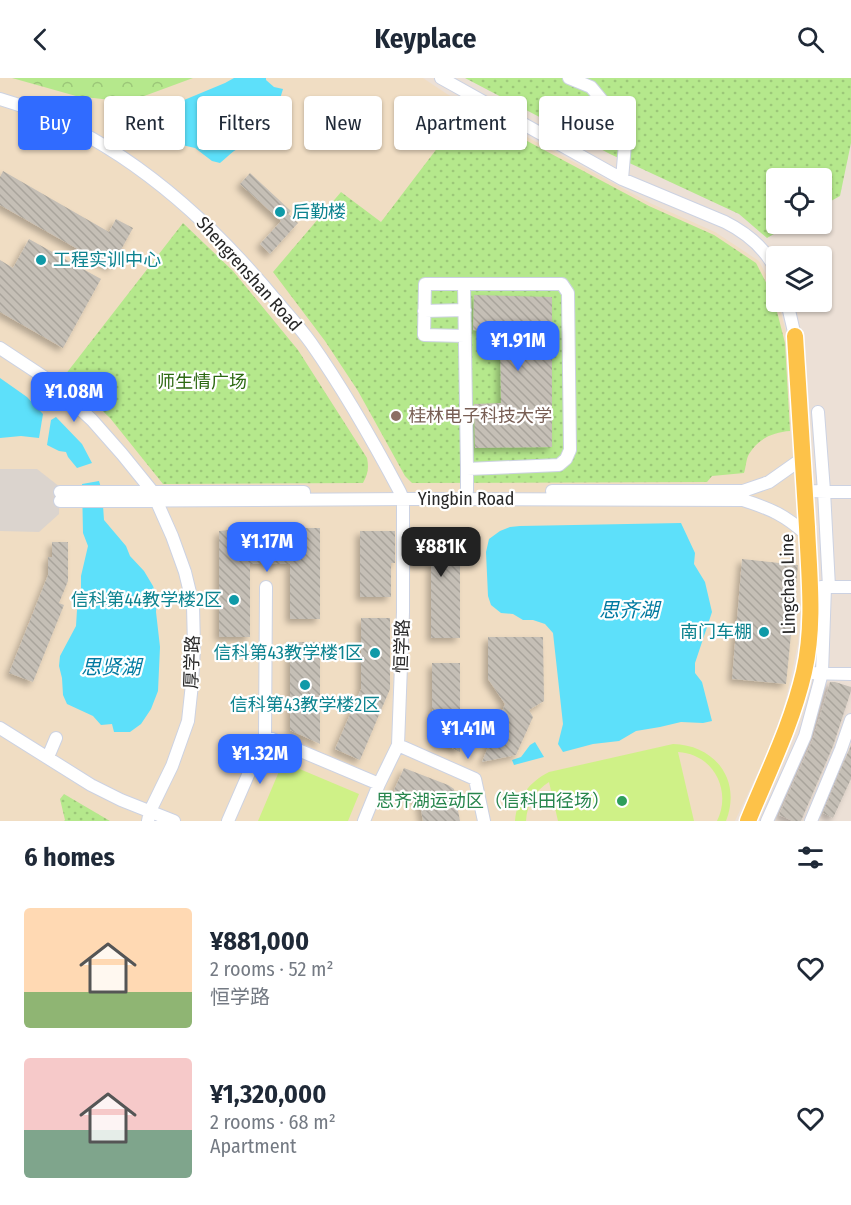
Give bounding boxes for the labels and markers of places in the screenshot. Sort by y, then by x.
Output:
place label: 后勤楼 [292,201,346,223]
marker: 后勤楼 [273,205,287,219]
place label: 工程实训中心 [53,249,161,271]
marker: 工程实训中心 [34,253,48,267]
pin: ¥1.91M [469,321,567,372]
pin: ¥1.08M [25,372,123,423]
place label: 桂林电子科技大学 [408,405,552,427]
marker: 桂林电子科技大学 [389,409,403,423]
pin: ¥1.17M [218,522,316,573]
pin: ¥881K [399,527,483,578]
place label: 信科第44教学楼2区 [71,589,222,611]
marker: 信科第44教学楼2区 [227,593,241,607]
place label: 南门车棚 [680,621,752,643]
marker: 南门车棚 [757,625,771,639]
place label: 信科第43教学楼1区 [213,642,363,664]
marker: 信科第43教学楼1区 [368,646,382,660]
marker: 信科第43教学楼2区 [298,678,312,692]
place label: 信科第43教学楼2区 [230,694,380,716]
pin: ¥1.41M [419,709,517,760]
pin: ¥1.32M [211,734,309,785]
place label: 思齐湖运动区（信科田径场） [376,790,610,812]
marker: 思齐湖运动区（信科田径场） [615,794,629,808]

